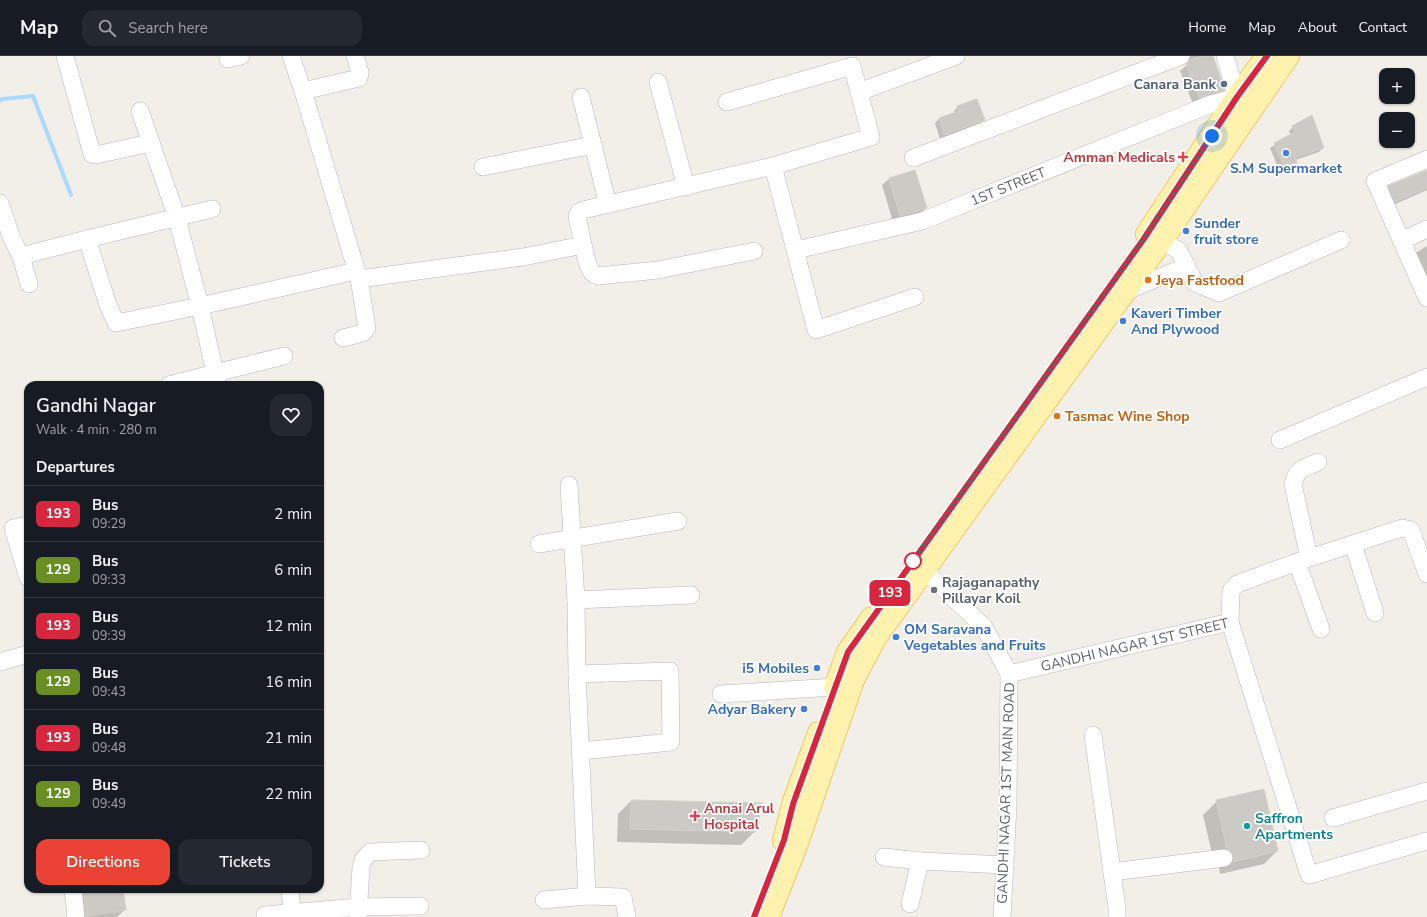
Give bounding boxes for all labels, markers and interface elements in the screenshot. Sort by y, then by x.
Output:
search box [82,10,362,46]
text: Map [20,15,58,41]
icon: search [96,17,118,39]
text: Search here [128,18,208,38]
text: Home [1188,18,1226,37]
text: Map [1248,18,1276,37]
text: About [1298,18,1337,37]
text: Contact [1359,18,1407,37]
map controls [1379,68,1415,148]
button: + [1379,68,1415,104]
place label: Canara Bank [1133,75,1216,94]
marker: Canara Bank [1219,79,1229,89]
button: − [1379,112,1415,148]
your location [1202,126,1222,146]
place label: Amman Medicals [1063,148,1175,167]
marker: S.M Supermarket [1281,148,1291,158]
marker: Amman Medicals [1178,152,1188,162]
place label: S.M Supermarket [1230,159,1343,178]
street label: 1ST STREET [967,162,1049,210]
place label: Sunder fruit store [1194,214,1259,249]
marker: Sunder fruit store [1181,226,1191,236]
place label: Jeya Fastfood [1155,271,1244,290]
marker: Jeya Fastfood [1143,275,1153,285]
place label: Kaveri Timber And Plywood [1131,304,1222,339]
marker: Kaveri Timber And Plywood [1118,316,1128,326]
text: Gandhi Nagar [36,393,156,419]
button: heart [270,394,312,436]
place label: Tasmac Wine Shop [1065,407,1190,426]
marker: Tasmac Wine Shop [1052,411,1062,421]
text: Walk · 4 min · 280 m [36,421,157,439]
text: Departures [36,457,115,477]
text: Bus [92,495,118,515]
text: 193 [45,504,71,523]
text: 2 min [274,504,312,524]
text: 09:29 [92,515,126,533]
text: Bus [92,551,118,571]
unlabelled marker [904,552,922,570]
text: 129 [45,560,71,579]
text: 6 min [274,560,312,580]
text: 09:33 [92,571,126,589]
place label: Rajaganapathy Pillayar Koil [942,573,1040,608]
line badge: 193 [867,580,913,606]
text: 193 [877,583,903,602]
marker: Rajaganapathy Pillayar Koil [929,585,939,595]
text: Bus [92,607,118,627]
street label: GANDHI NAGAR 1ST STREET [1039,613,1231,676]
text: 193 [45,616,71,635]
text: 12 min [265,616,312,636]
place label: OM Saravana Vegetables and Fruits [903,620,1046,655]
text: 09:39 [92,627,126,645]
marker: OM Saravana Vegetables and Fruits [891,632,901,642]
place label: i5 Mobiles [742,659,809,678]
text: Bus [92,663,118,683]
marker: i5 Mobiles [812,663,822,673]
text: 129 [45,672,71,691]
text: 16 min [265,672,312,692]
street label: GANDHI NAGAR 1ST MAIN ROAD [993,682,1019,904]
text: 09:43 [92,683,126,701]
place label: Adyar Bakery [708,700,797,719]
marker: Adyar Bakery [799,704,809,714]
text: Bus [92,719,118,739]
text: 193 [45,728,71,747]
text: 21 min [265,728,312,748]
text: 09:48 [92,739,126,757]
text: Bus [92,775,118,795]
text: 129 [45,784,71,803]
text: 22 min [265,784,312,804]
text: 09:49 [92,795,126,813]
place label: Annai Arul Hospital [704,799,775,834]
place label: Saffron Apartments [1255,809,1333,844]
marker: Annai Arul Hospital [689,810,701,822]
marker: Saffron Apartments [1242,821,1252,831]
button: Directions [36,839,170,885]
button: Tickets [178,839,312,885]

